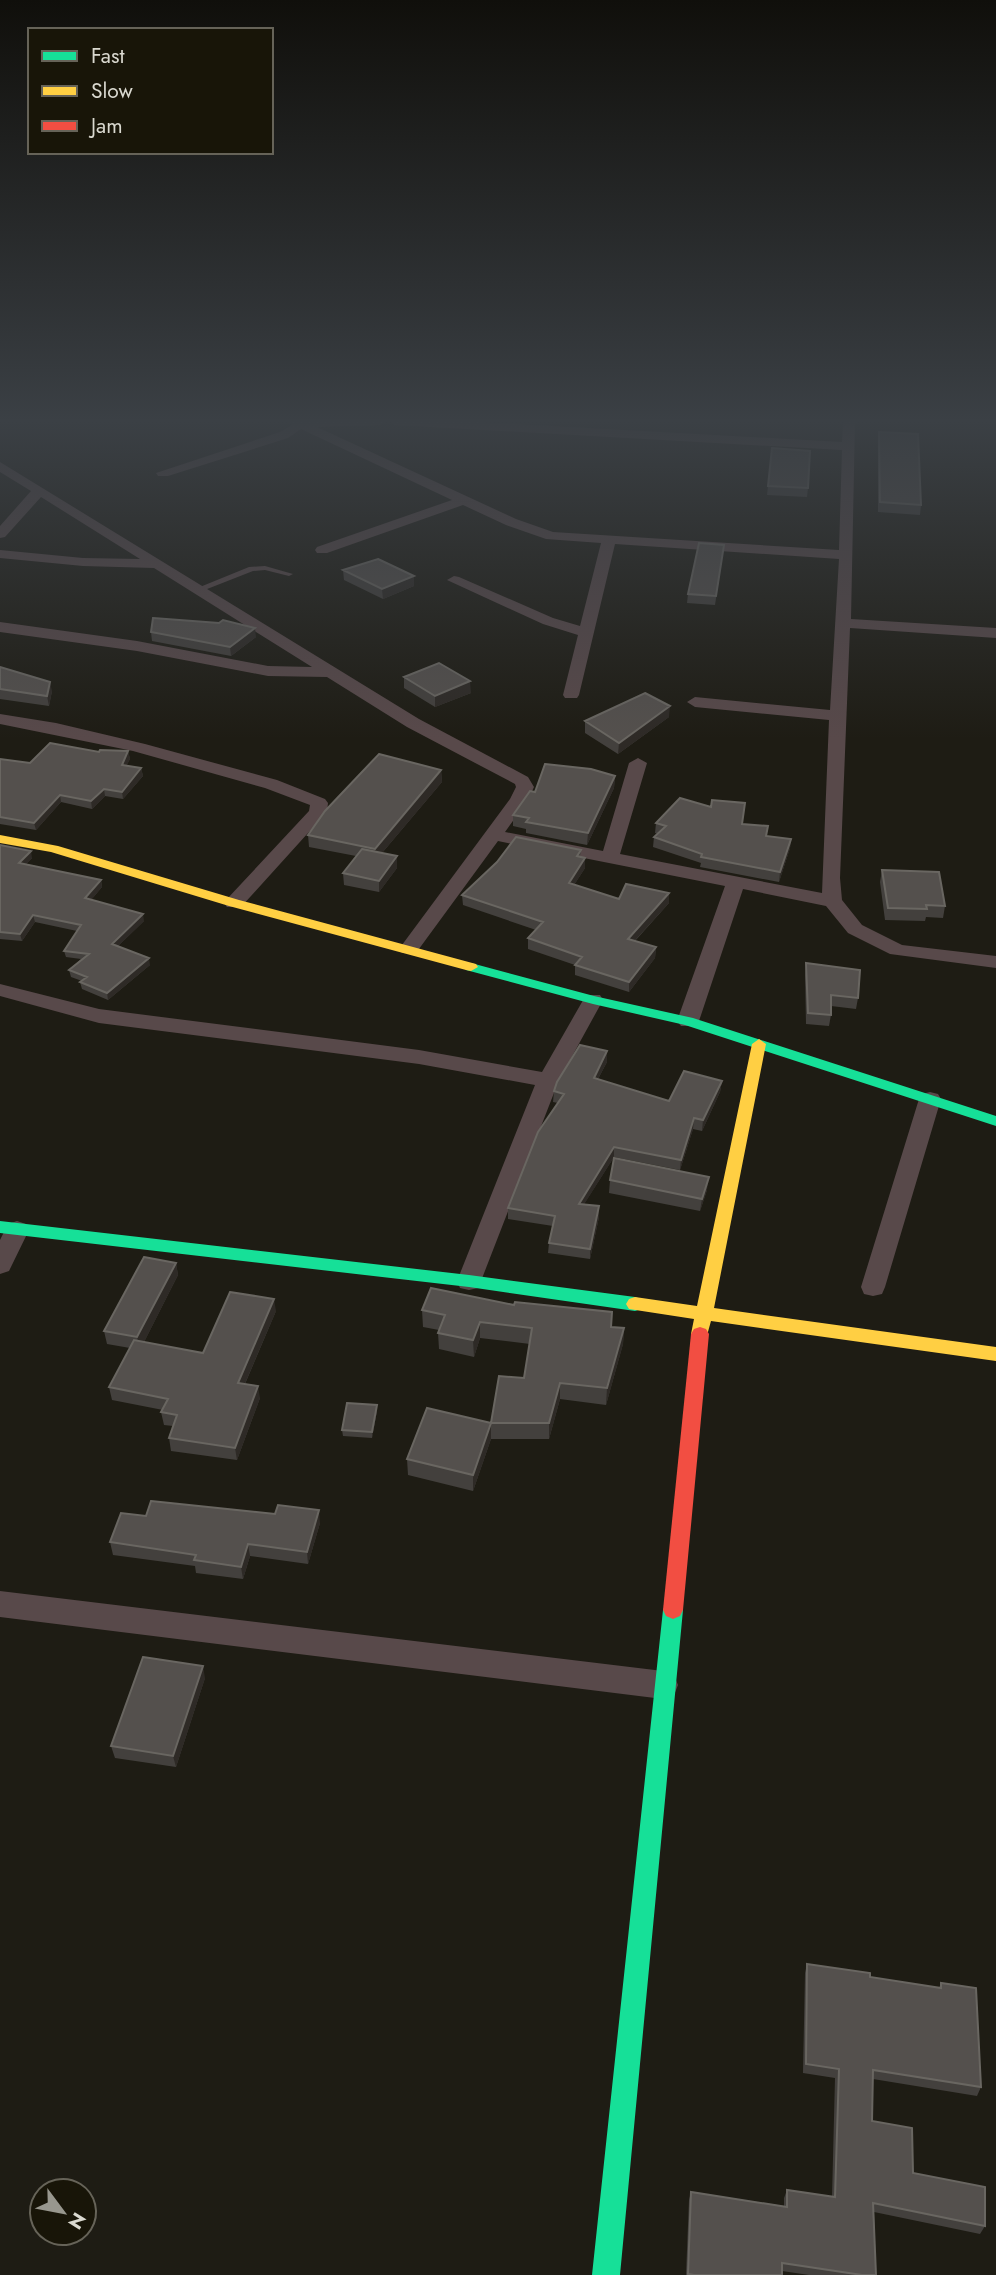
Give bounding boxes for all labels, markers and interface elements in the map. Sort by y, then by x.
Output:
legend [28,28,273,154]
text: Fast [91,41,124,71]
text: Slow [91,76,133,106]
text: Jam [88,111,123,141]
north arrow [28,2177,98,2247]
text: N [62,2207,92,2234]

